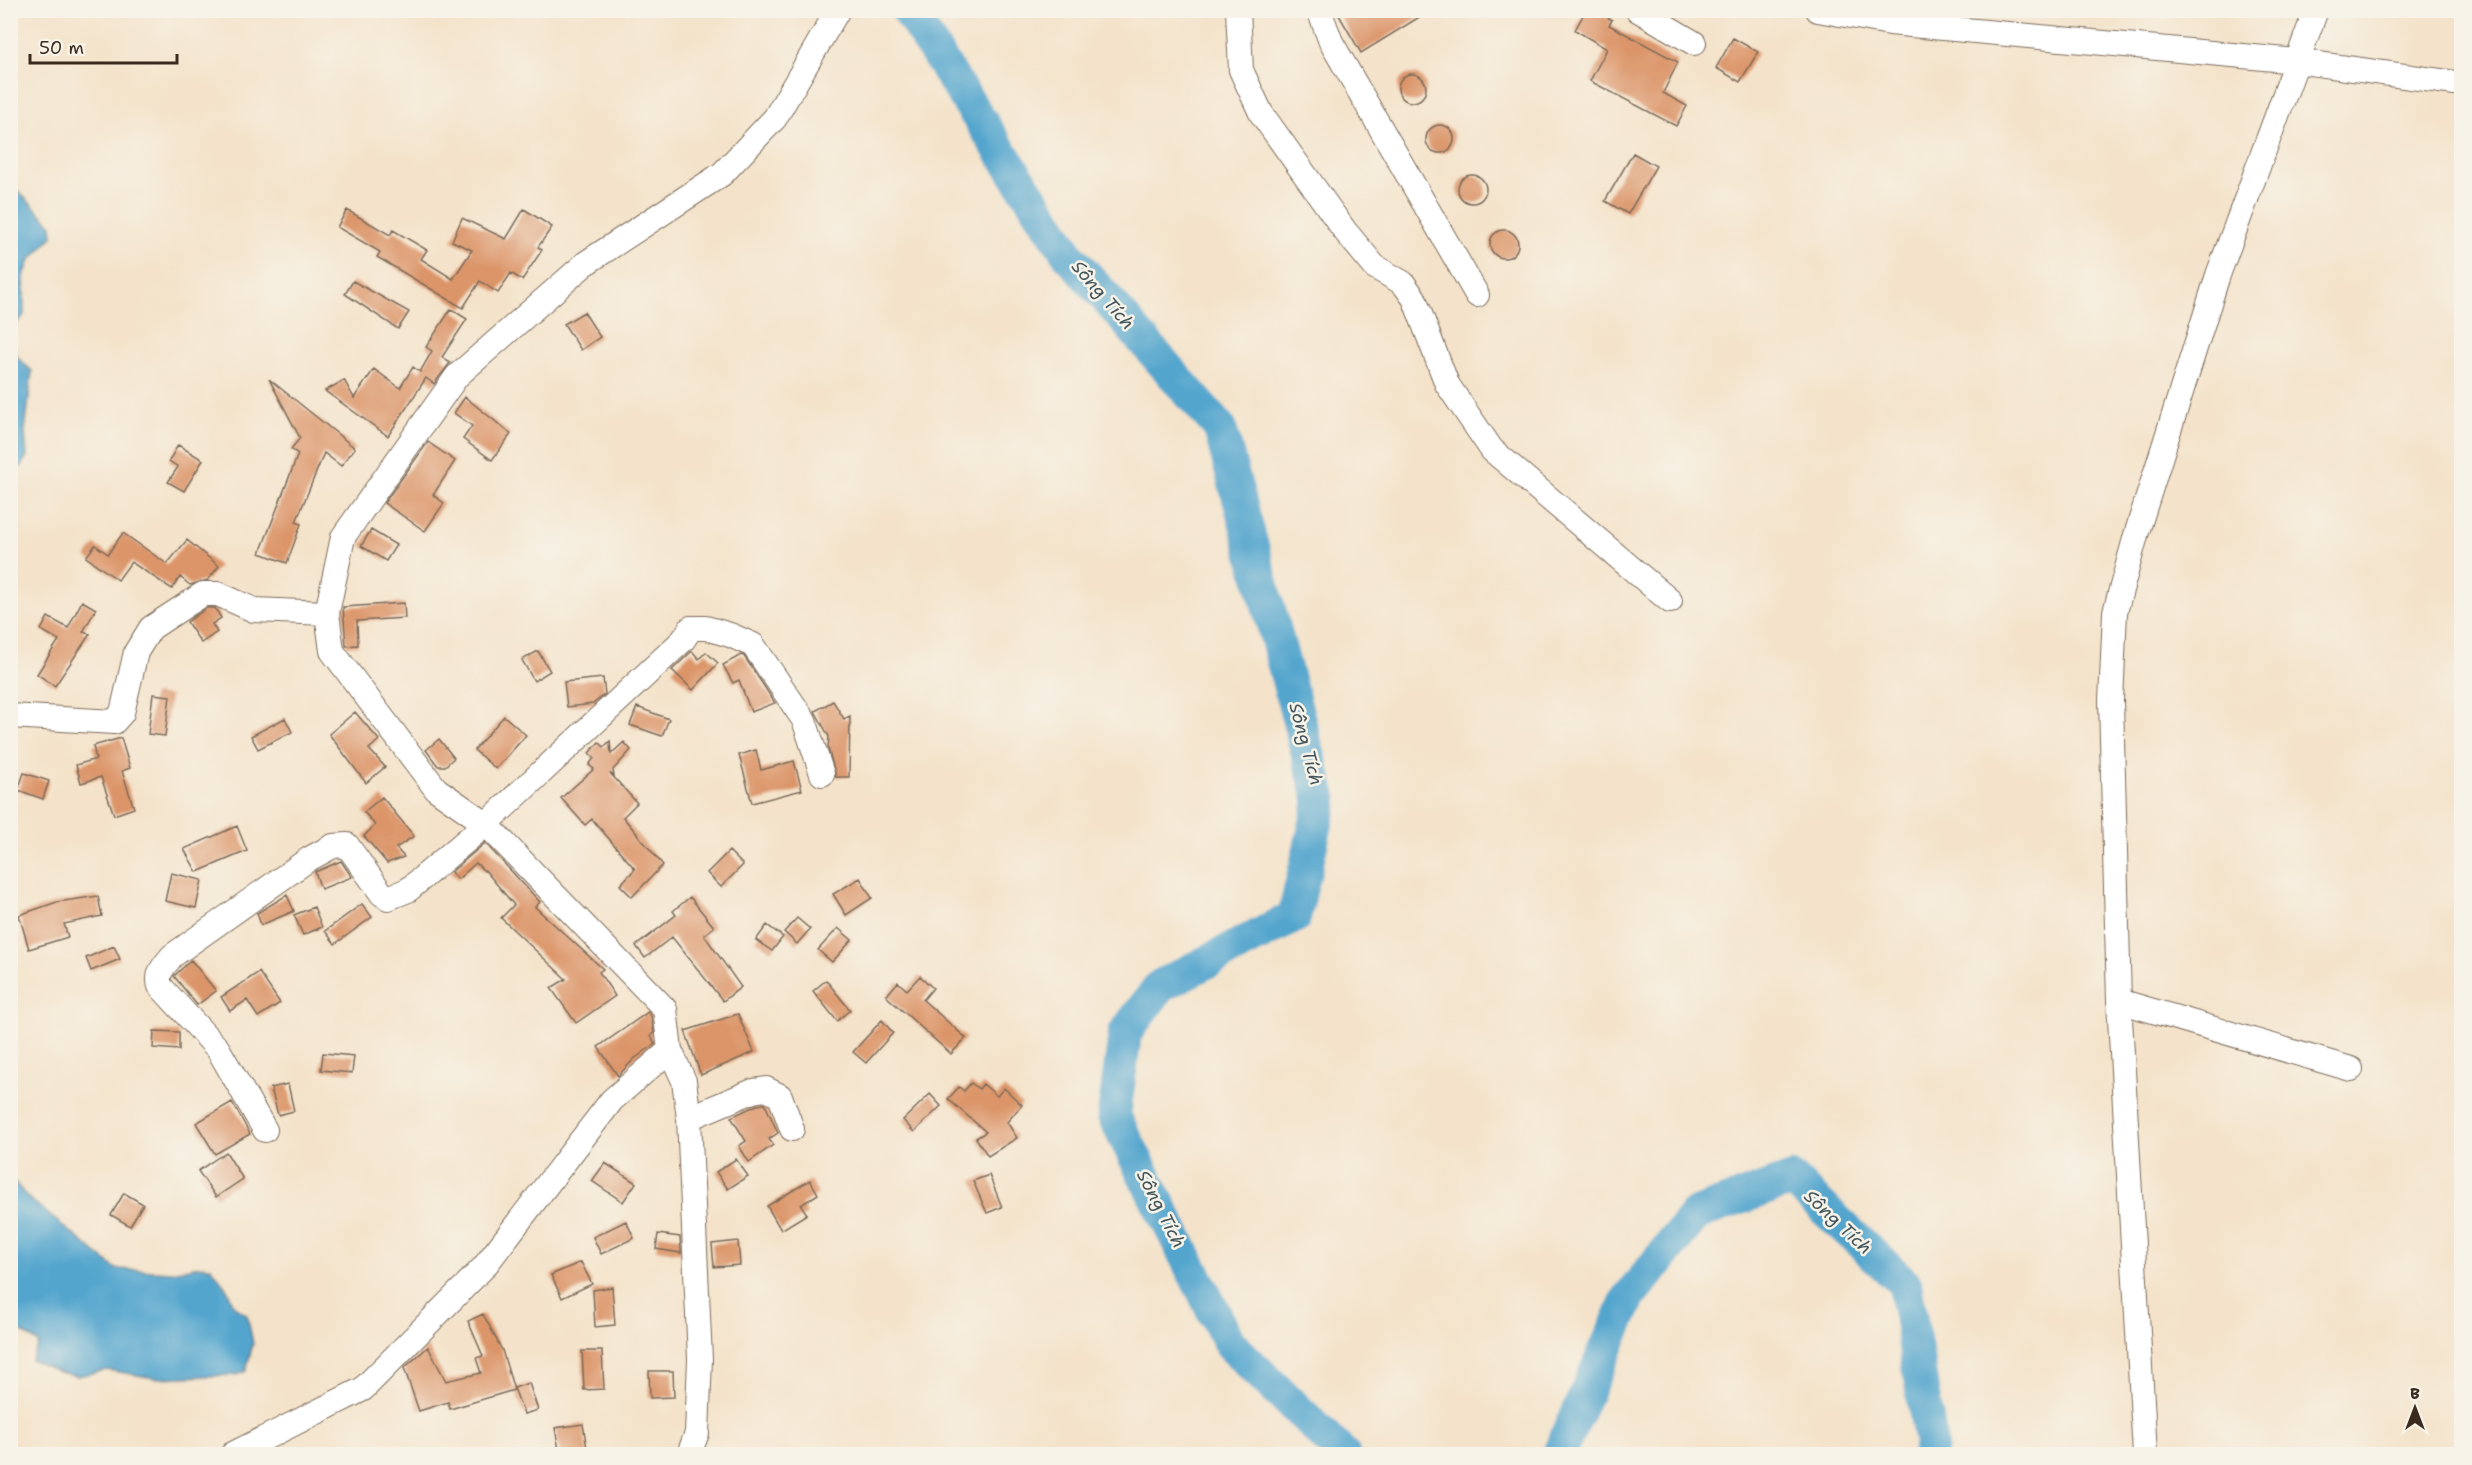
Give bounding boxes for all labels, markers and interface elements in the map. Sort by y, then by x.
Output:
scale bar [30,27,177,65]
text: 50 m [39,36,84,60]
water label: Sông Tích [1066,255,1140,335]
water label: Sông Tích [1283,700,1329,788]
water label: Sông Tích [1131,1166,1191,1252]
water label: Sông Tích [1799,1184,1877,1260]
north arrow [2385,1378,2445,1438]
text: B [2410,1383,2420,1404]

